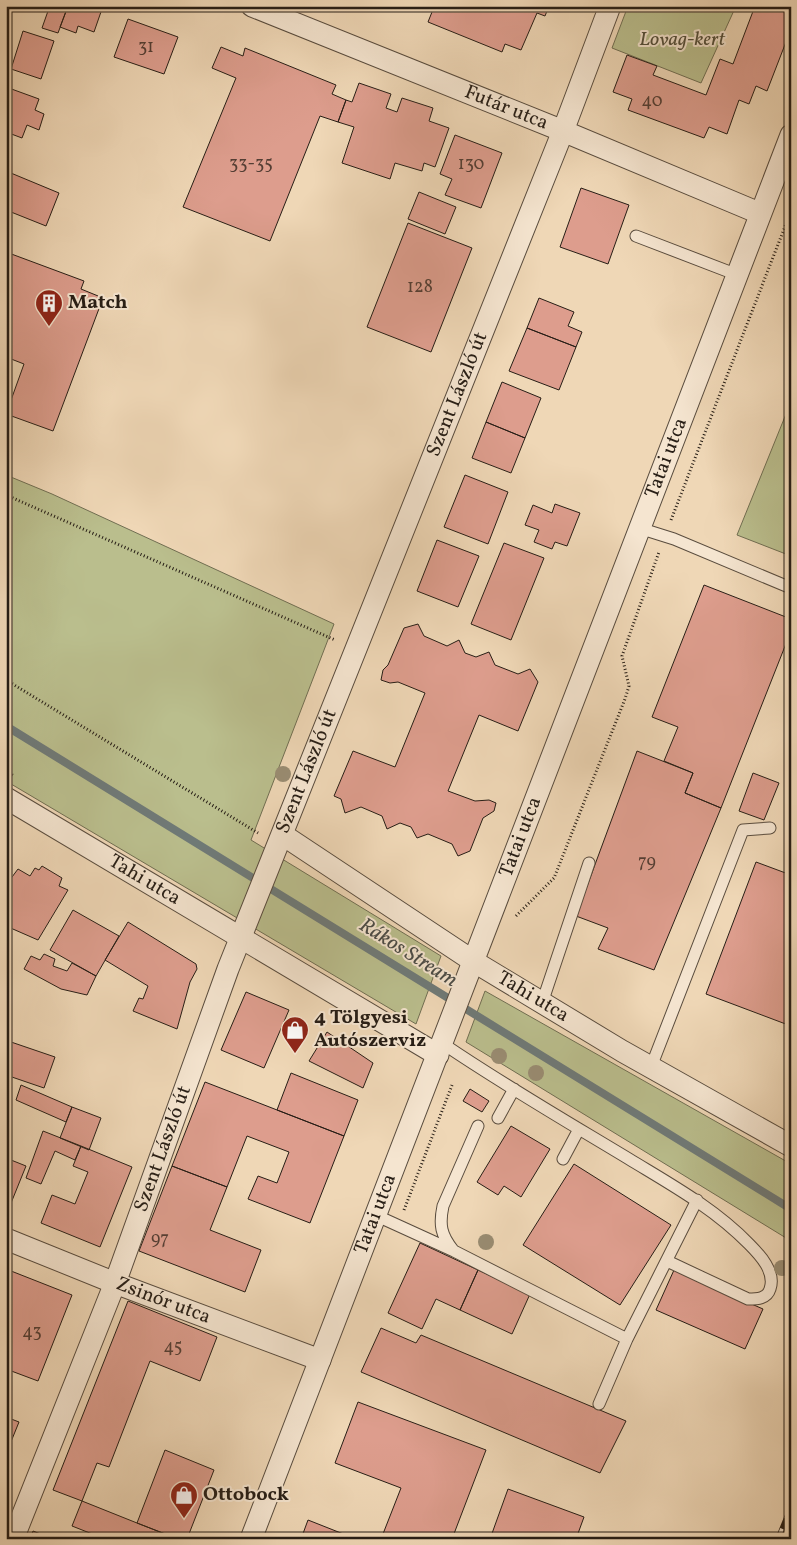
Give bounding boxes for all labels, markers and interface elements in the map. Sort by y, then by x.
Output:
park label: Lovag-kert [639,26,725,54]
house number: 31 [138,35,154,60]
street label: Futár utca [460,79,552,138]
house number: 40 [641,89,663,114]
house number: 33-35 [229,152,273,177]
house number: 130 [458,152,485,177]
house number: 128 [407,275,433,300]
building icon: Match [34,288,64,327]
place label: Match [68,289,128,317]
street label: Szent László út [420,328,495,461]
street label: Tatai utca [639,414,695,503]
street label: Szent László út [269,705,345,838]
street label: Tatai utca [493,793,549,881]
street label: Tahi utca [103,848,186,913]
house number: 79 [638,850,656,875]
water label: Rákos Stream [353,911,463,995]
street label: Tahi utca [492,965,574,1030]
place label: 4 Tölgyesi Autószerviz [314,1004,426,1055]
shop icon: 4 Tölgyesi Autószerviz [280,1015,310,1054]
street label: Szent László út [128,1082,199,1216]
street label: Tatai utca [348,1170,404,1259]
house number: 97 [151,1227,169,1252]
street label: Zsinór utca [112,1271,215,1332]
house number: 43 [22,1320,42,1345]
house number: 45 [164,1335,182,1360]
shop icon: Ottobock [169,1480,199,1519]
place label: Ottobock [203,1481,289,1509]

